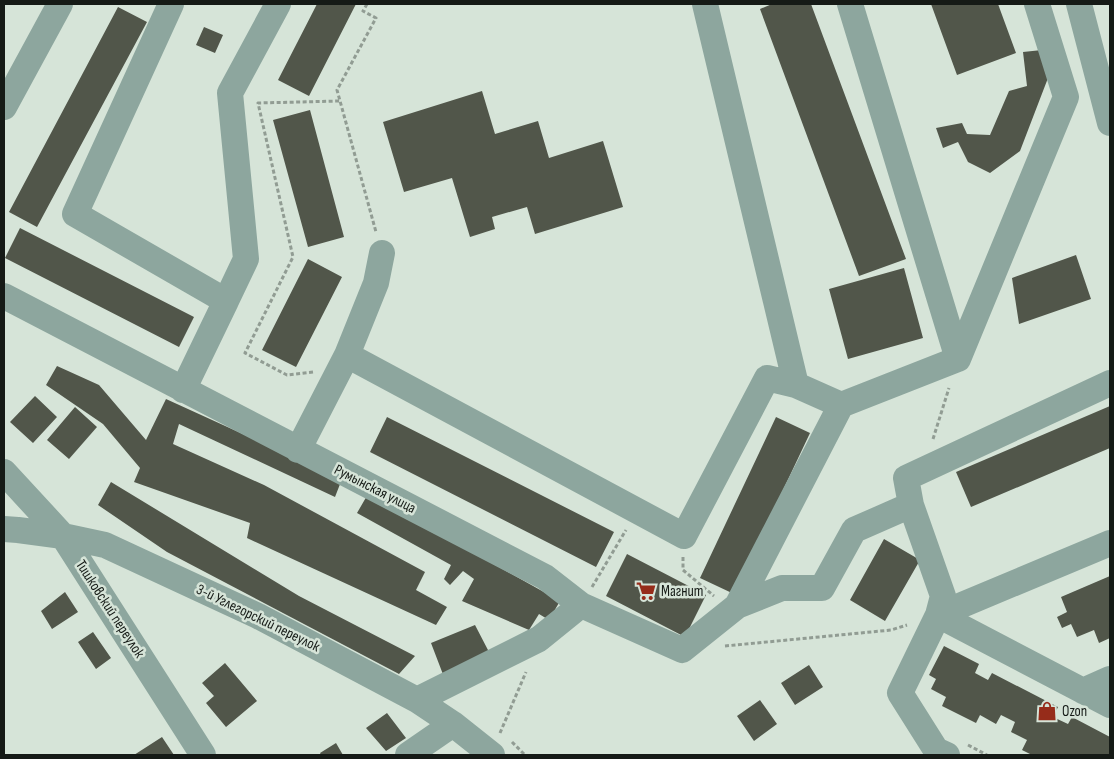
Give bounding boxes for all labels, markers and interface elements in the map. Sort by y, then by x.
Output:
street label: Румынская улица [331,460,419,518]
street label: Тишковский переулок [71,556,149,662]
street label: 3-й Углегорский переулок [193,580,323,656]
supermarket icon: Магнит [635,580,657,602]
place label: Магнит [661,582,703,601]
shop icon: Ozon [1036,700,1058,722]
place label: Ozon [1062,702,1087,721]

